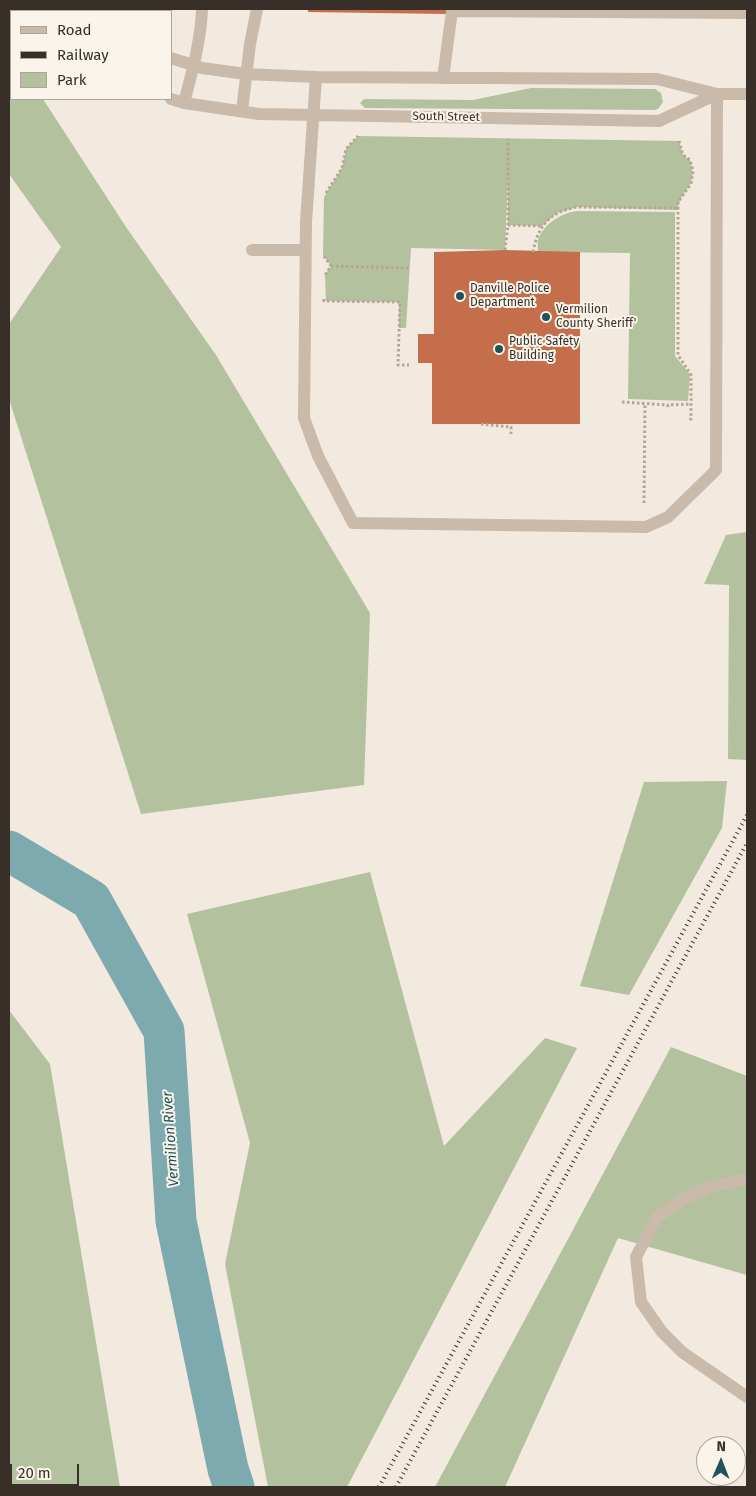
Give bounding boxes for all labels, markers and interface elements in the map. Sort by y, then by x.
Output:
legend [10,10,172,100]
text: Road [57,21,92,39]
text: Railway [57,46,109,64]
text: Park [57,71,87,89]
street label: South Street [412,109,480,125]
place label: Danville Police Department [470,282,550,310]
marker: Danville Police Department [454,290,466,302]
place label: Vermilion County Sheriff' [556,303,636,331]
marker: Vermilion County Sheriff' [540,311,552,323]
place label: Public Safety Building [509,335,579,363]
marker: Public Safety Building [493,343,505,355]
water label: Vermilion River [159,1091,183,1187]
north arrow [696,1436,746,1486]
text: N [716,1438,726,1455]
scale bar [12,1454,81,1486]
text: 20 m [18,1464,51,1482]

